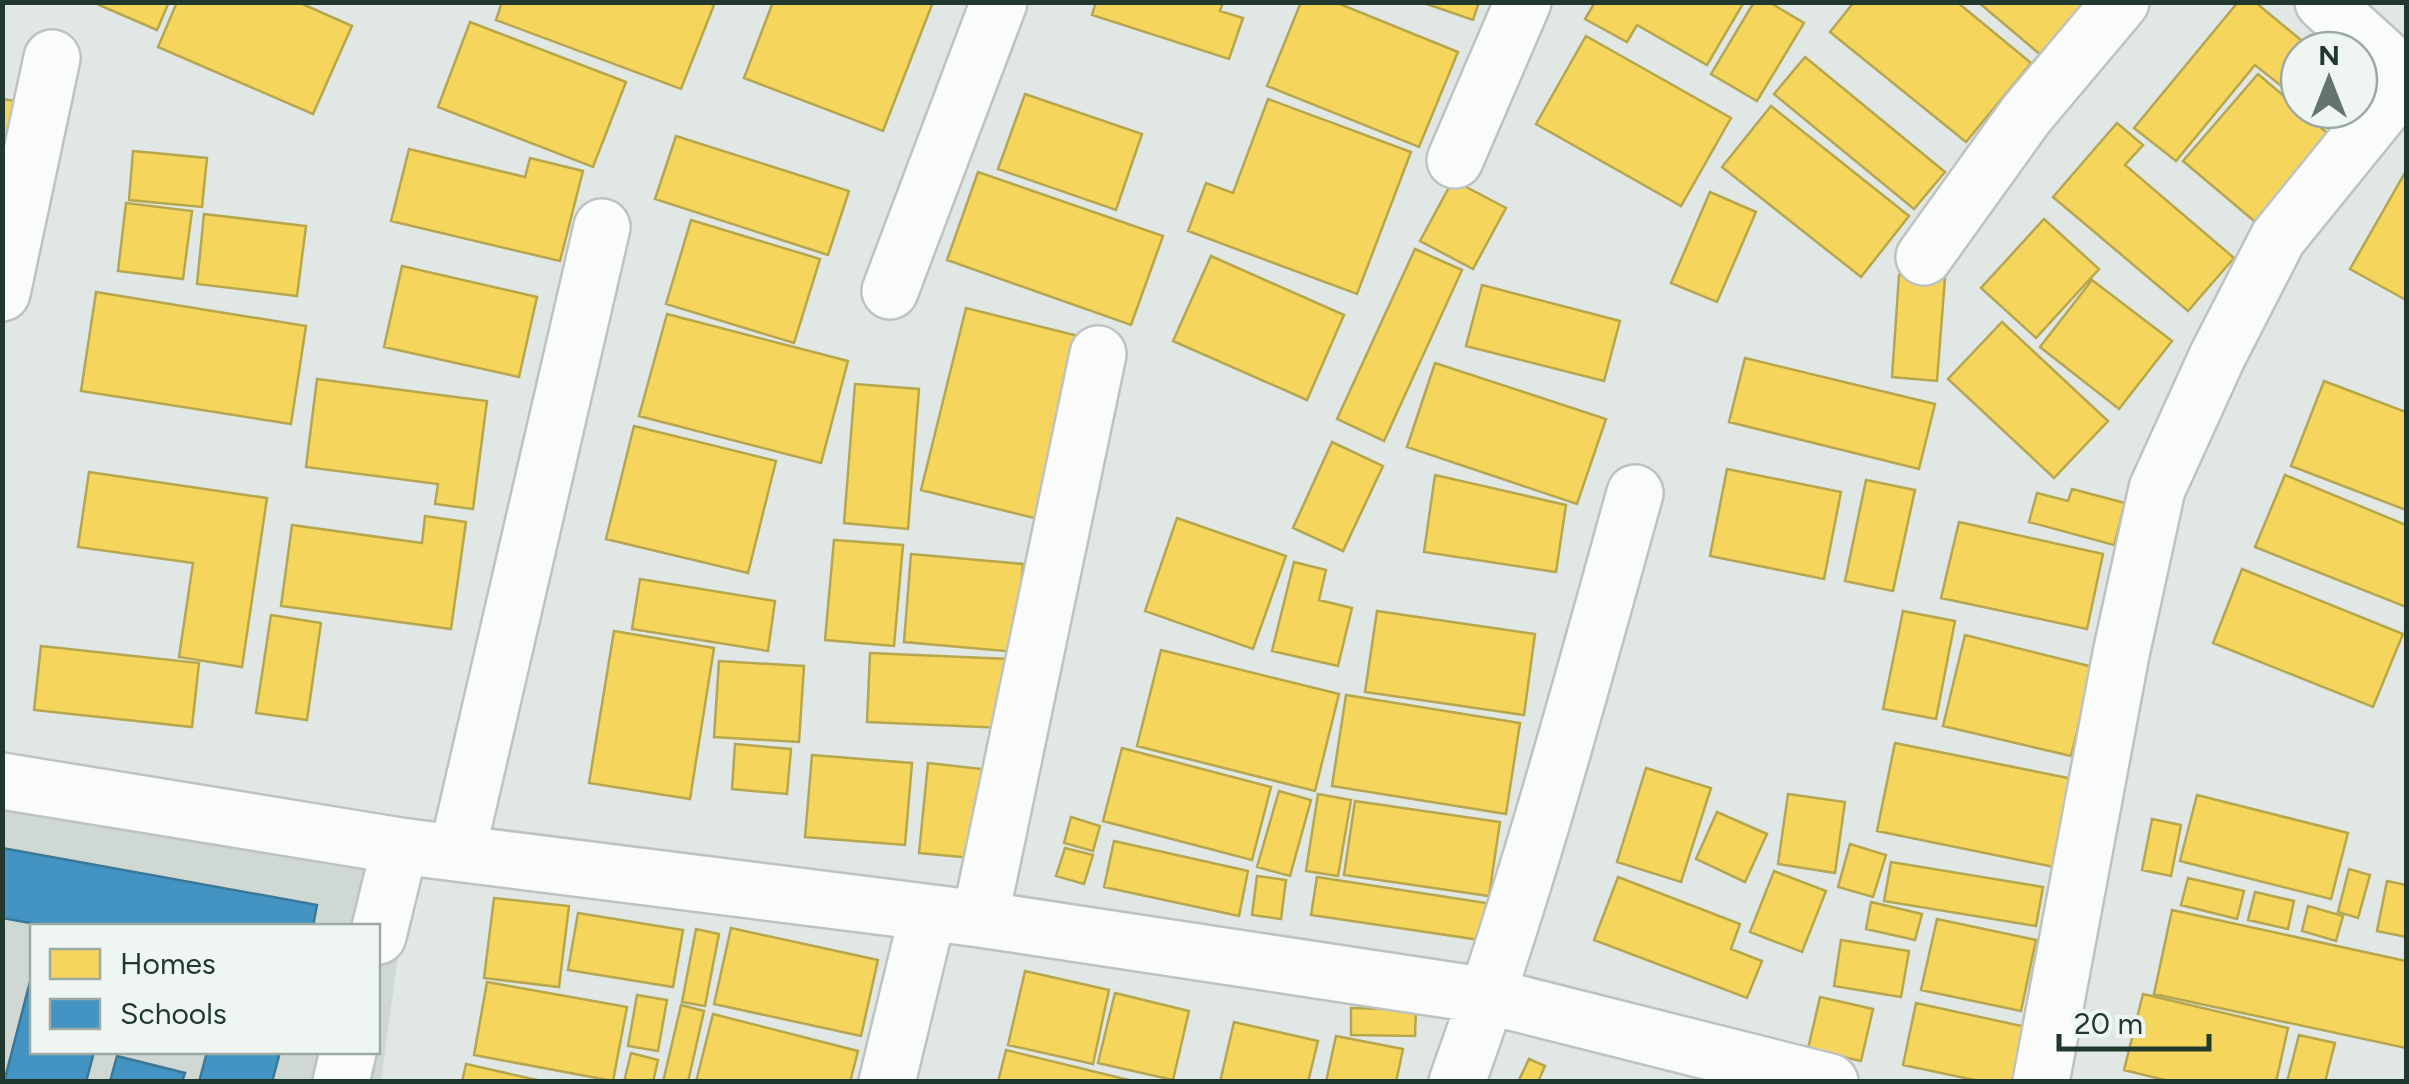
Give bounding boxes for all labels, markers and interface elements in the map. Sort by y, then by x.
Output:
north arrow [2279,30,2379,130]
text: N [2318,38,2340,72]
legend [30,924,380,1054]
text: Homes [120,945,216,982]
scale bar [2059,989,2209,1051]
text: Schools [120,995,227,1032]
text: 20 m [2074,1005,2143,1042]

